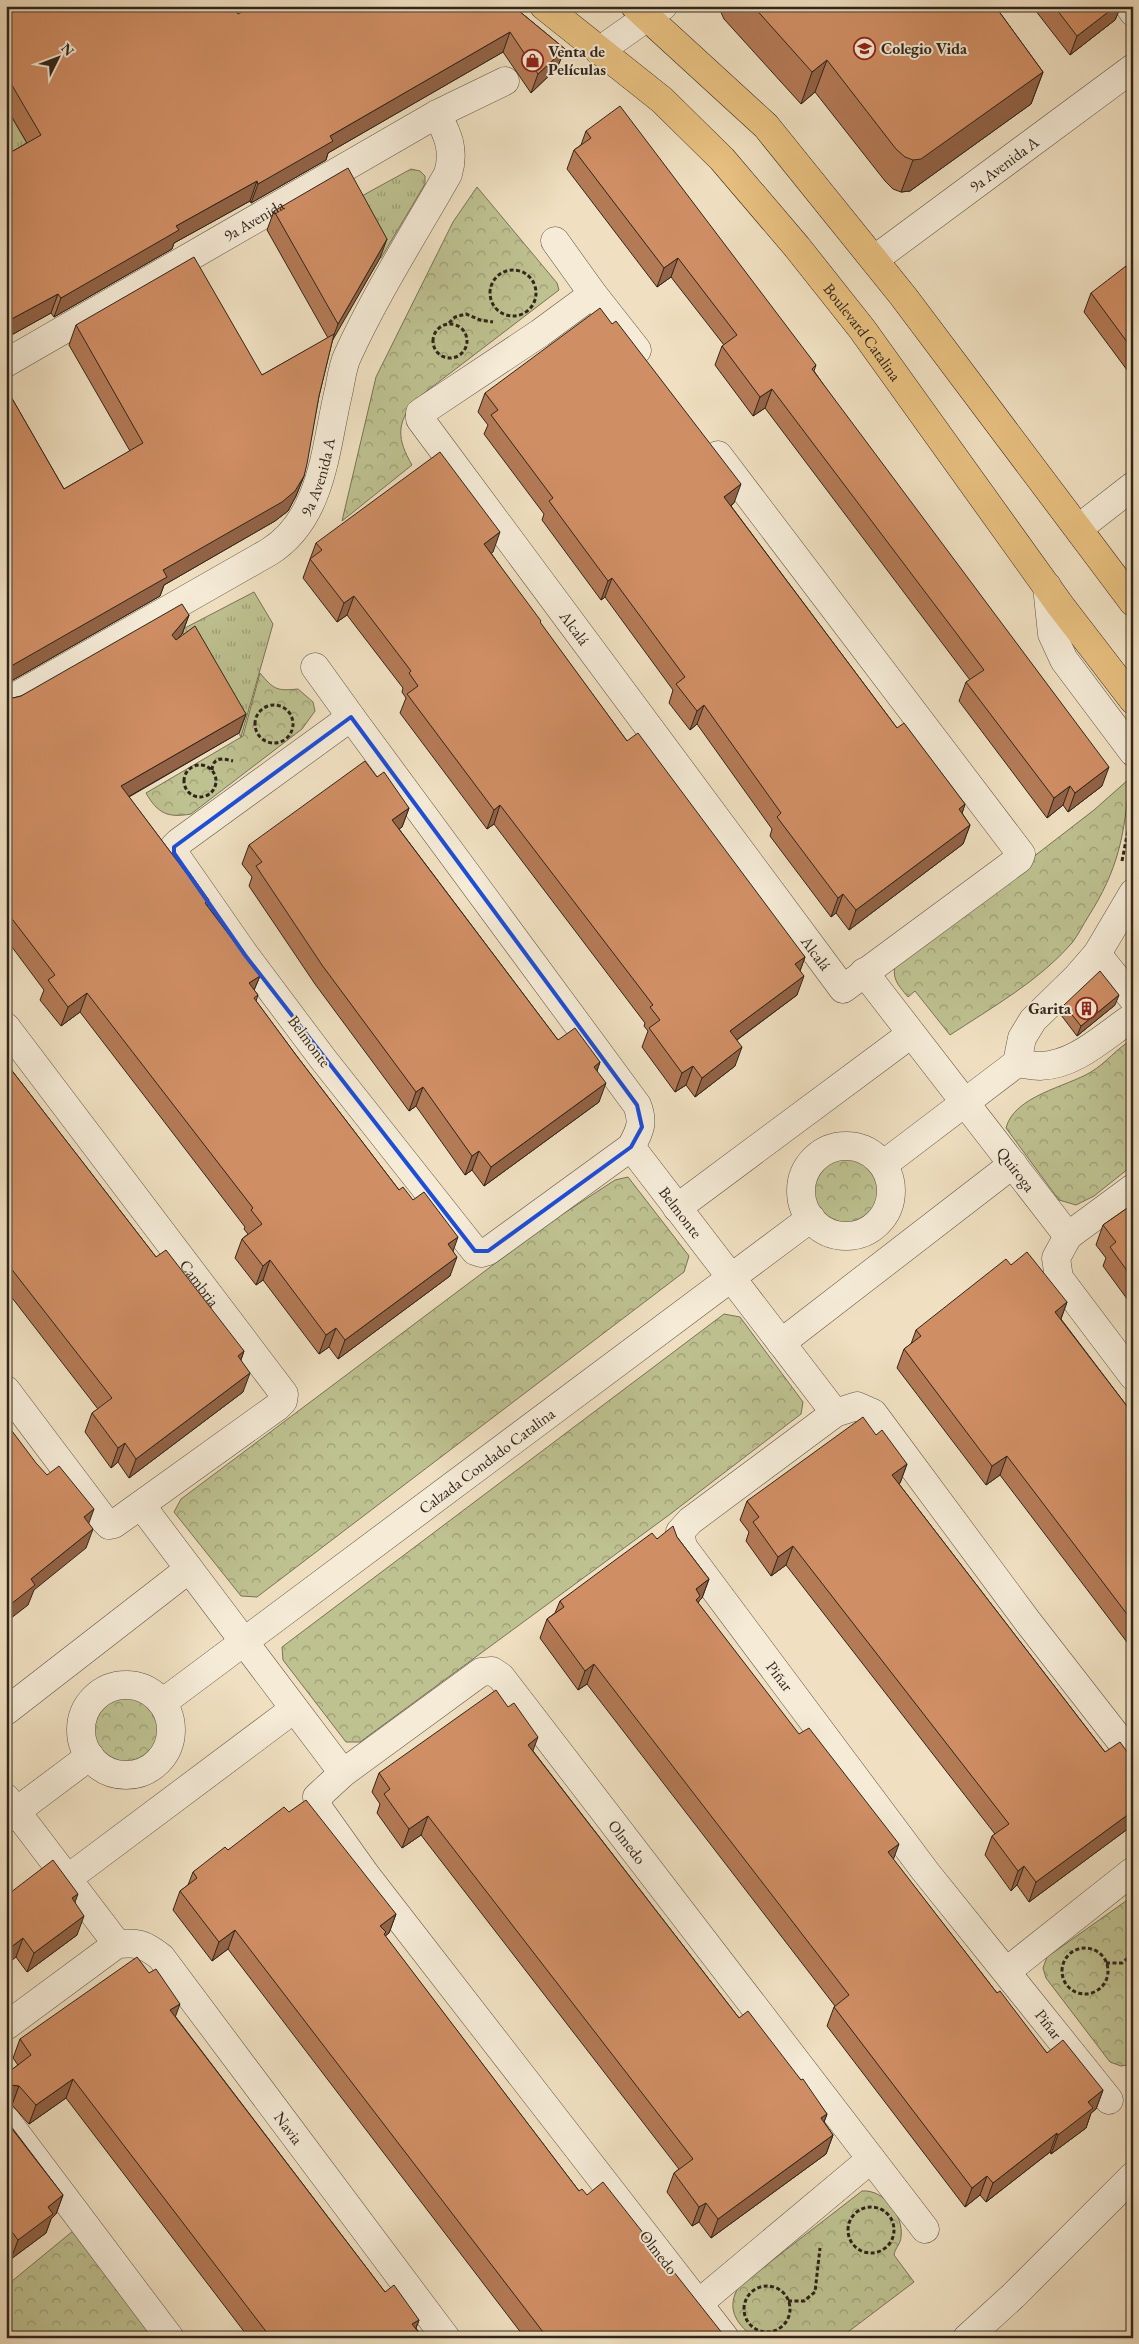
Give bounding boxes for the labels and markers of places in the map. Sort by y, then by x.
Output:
school or university icon: Colegio Vida [853,36,877,60]
place label: Colegio Vida [881,38,968,59]
place label: Venta de Películas [548,41,606,80]
shop icon: Venta de Películas [520,48,544,72]
building icon: Garita [1075,996,1099,1020]
place label: Garita [1028,998,1072,1019]

